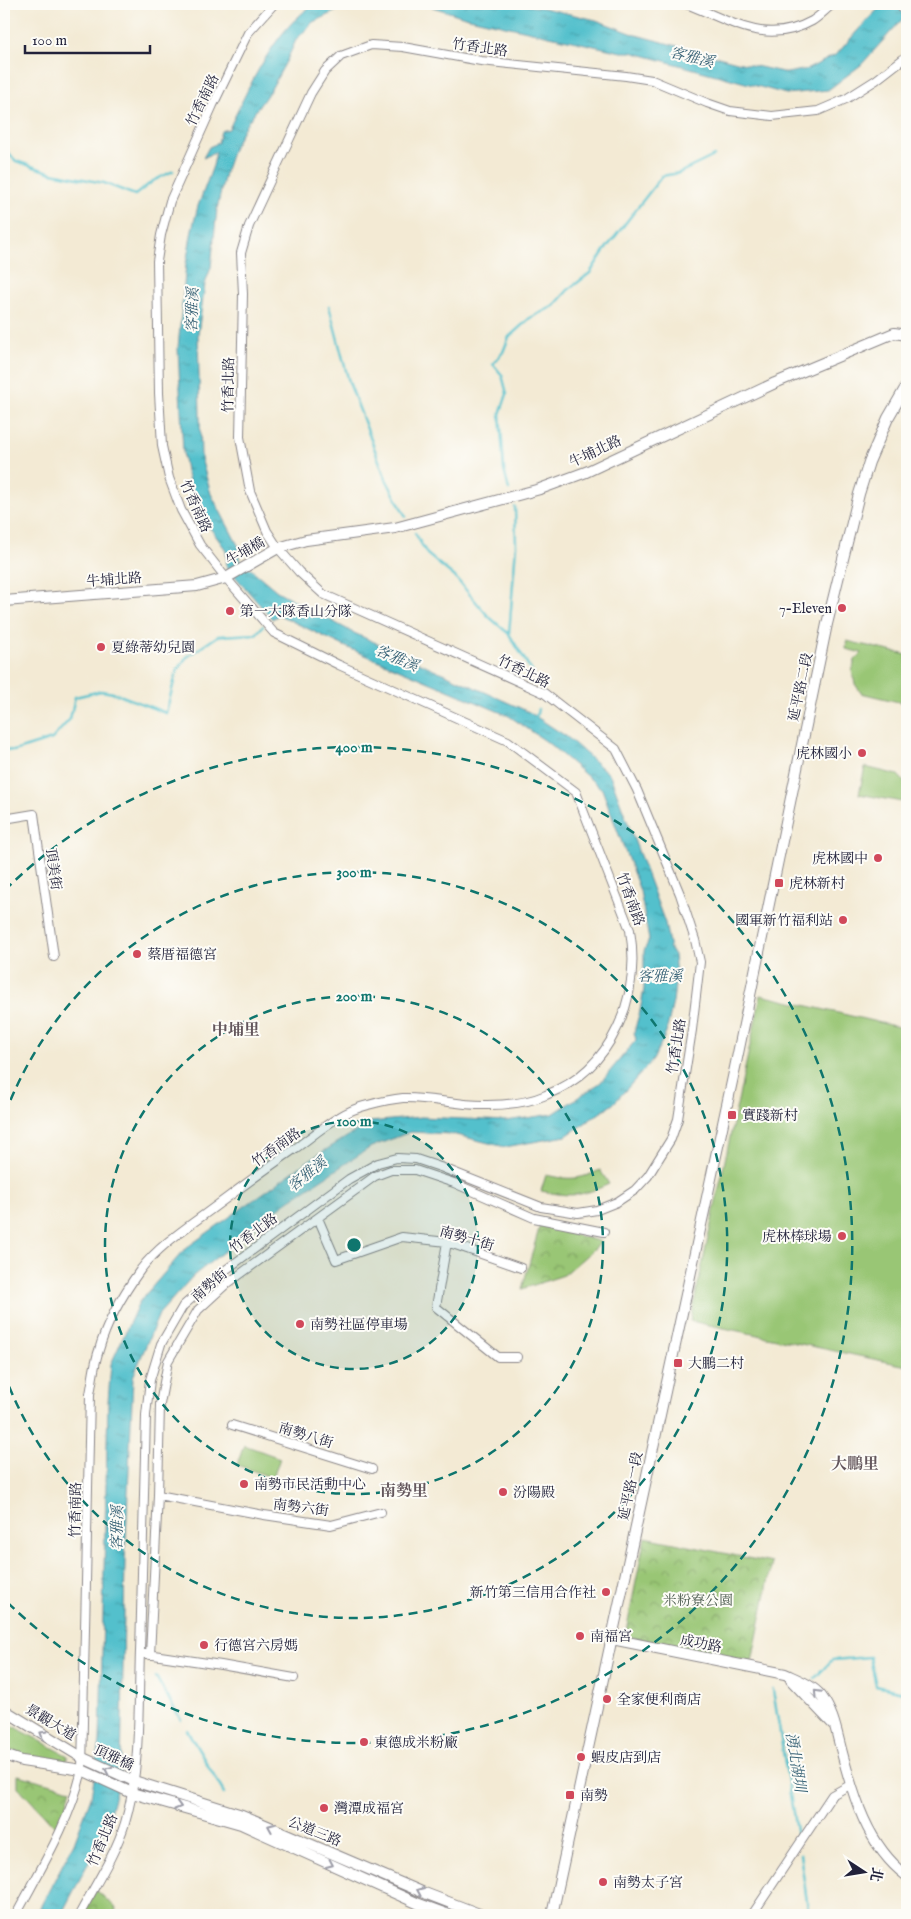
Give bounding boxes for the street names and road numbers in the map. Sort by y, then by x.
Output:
street label: 竹香北路 [451,35,509,61]
street label: 竹香南路 [183,71,223,130]
street label: 竹香北路 [220,357,238,413]
street label: 牛埔北路 [566,432,625,472]
street label: 竹香南路 [175,477,215,536]
street label: 牛埔橋 [223,534,268,570]
street label: 牛埔北路 [86,569,143,591]
street label: 延平路二段 [785,651,817,723]
street label: 竹香北路 [494,652,553,692]
street label: 頂美街 [41,847,65,891]
street label: 竹香南路 [612,870,648,929]
street label: 竹香北路 [664,1017,690,1075]
street label: 竹香南路 [248,1124,305,1171]
street label: 竹香北路 [226,1210,281,1258]
street label: 南勢十街 [437,1223,496,1255]
street label: 南勢街 [188,1265,231,1306]
street label: 南勢八街 [276,1419,335,1453]
street label: 延平路一段 [615,1450,647,1522]
street label: 竹香南路 [67,1482,85,1538]
street label: 南勢六街 [272,1496,330,1520]
street label: 成功路 [678,1631,723,1657]
street label: 景觀大道 [22,1701,79,1745]
street label: 頂雅橋 [91,1741,136,1775]
street label: 竹香北路 [84,1811,122,1870]
street label: 公道三路 [285,1813,344,1851]

